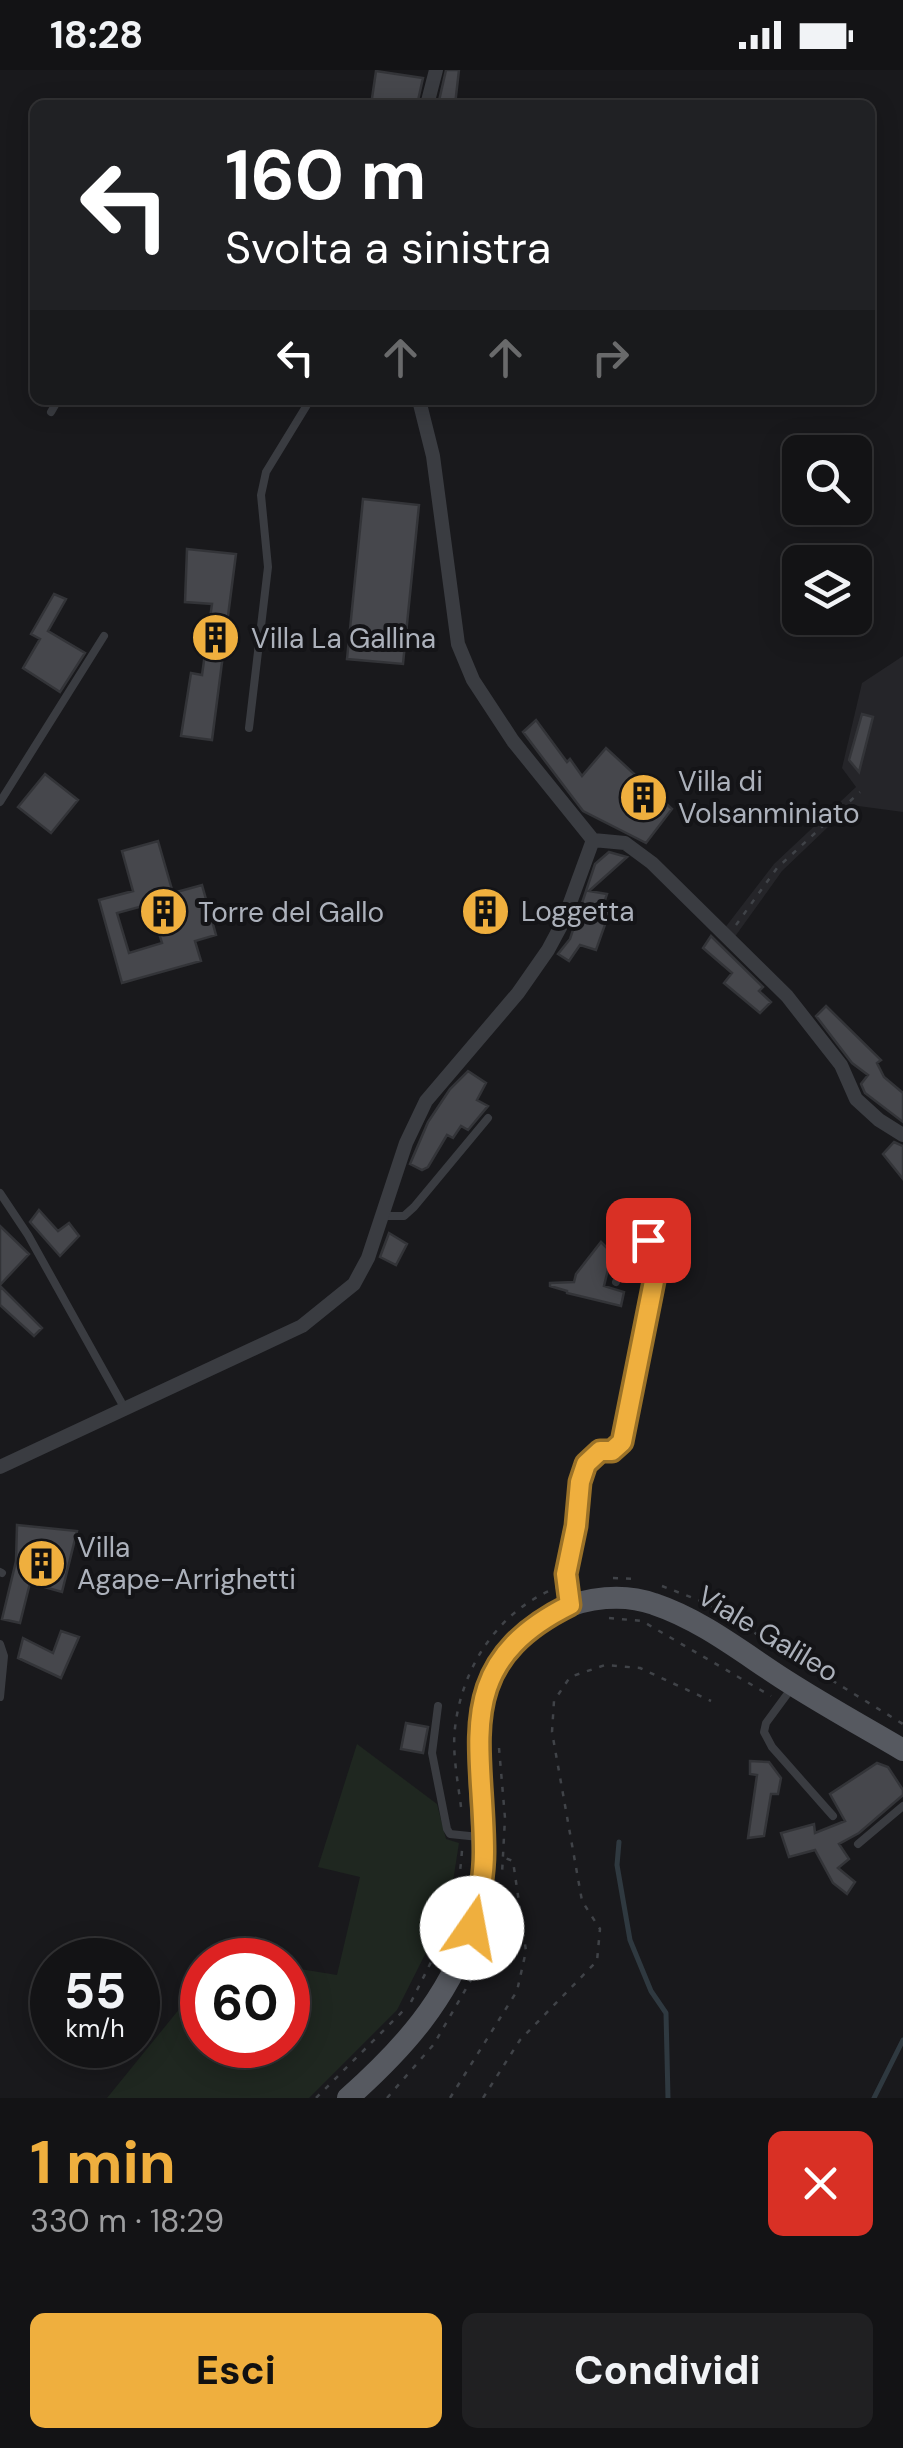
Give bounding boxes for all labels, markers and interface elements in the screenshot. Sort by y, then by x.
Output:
text: 18:28 [50,10,143,60]
text: 160 m [225,130,426,221]
icon: left [60,140,190,270]
text: Svolta a sinistra [225,218,551,277]
icon: left [268,330,323,385]
icon: ahead [373,330,428,385]
icon: ahead [478,330,533,385]
icon: right [583,330,638,385]
map controls [782,435,872,635]
button: search [782,435,872,525]
button: layers [782,545,872,635]
building icon: Villa La Gallina [190,612,242,664]
place label: Villa La Gallina [251,620,436,657]
place label: Villa di Volsanminiato [678,763,860,832]
building icon: Villa di Volsanminiato [617,771,669,823]
building icon: Loggetta [460,885,512,937]
building icon: Torre del Gallo [137,886,189,938]
place label: Loggetta [521,893,635,930]
place label: Torre del Gallo [198,894,384,931]
pin [606,1198,691,1283]
icon: arrive [621,1213,676,1268]
place label: Villa Agape-Arrighetti [77,1529,296,1598]
building icon: Villa Agape-Arrighetti [16,1537,68,1589]
street label: Viale Galileo [691,1577,845,1691]
position arrow [420,1876,524,1980]
speed limit sign: 60 [180,1938,310,2068]
text: 55 [64,1958,126,2024]
text: km/h [65,2012,125,2045]
text: 1 min [30,2123,176,2202]
button: close [768,2131,873,2236]
text: 330 m · 18:29 [30,2200,224,2242]
button: Esci [30,2313,442,2428]
button: Condividi [462,2313,873,2428]

